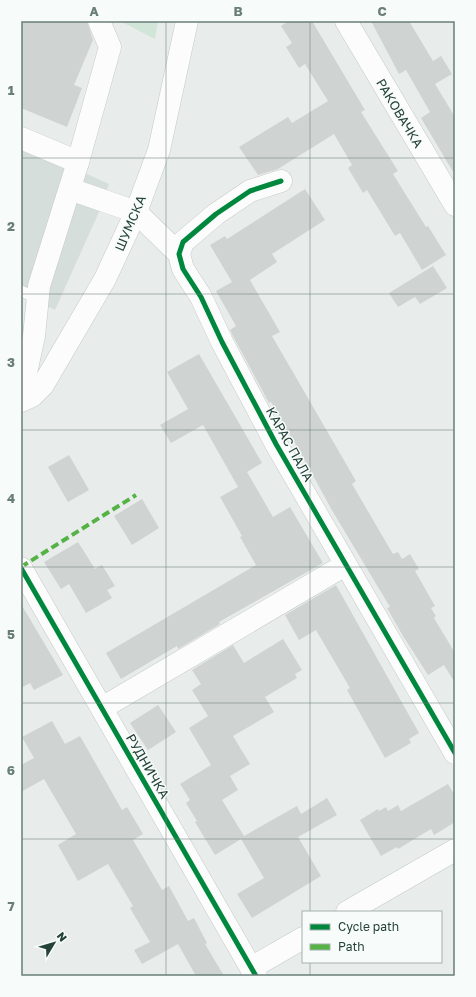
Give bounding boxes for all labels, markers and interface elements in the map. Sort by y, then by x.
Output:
text: A [89,3,99,19]
text: B [233,3,243,19]
text: C [377,3,387,19]
street label: РАКОВАЧКА [373,76,427,151]
text: 1 [8,82,15,98]
street label: ШУМСКА [111,192,149,253]
text: 2 [7,218,15,234]
text: 3 [7,354,15,370]
street label: КАРАС ПАЛА [263,404,317,484]
text: 4 [7,490,15,506]
text: 5 [7,626,15,642]
street label: РУДНИЧКА [123,731,173,802]
text: 6 [7,762,15,778]
text: 7 [7,898,15,914]
legend [302,911,442,963]
text: Cycle path [338,919,399,934]
north arrow [34,923,74,963]
text: N [55,929,70,944]
text: Path [338,939,365,954]

